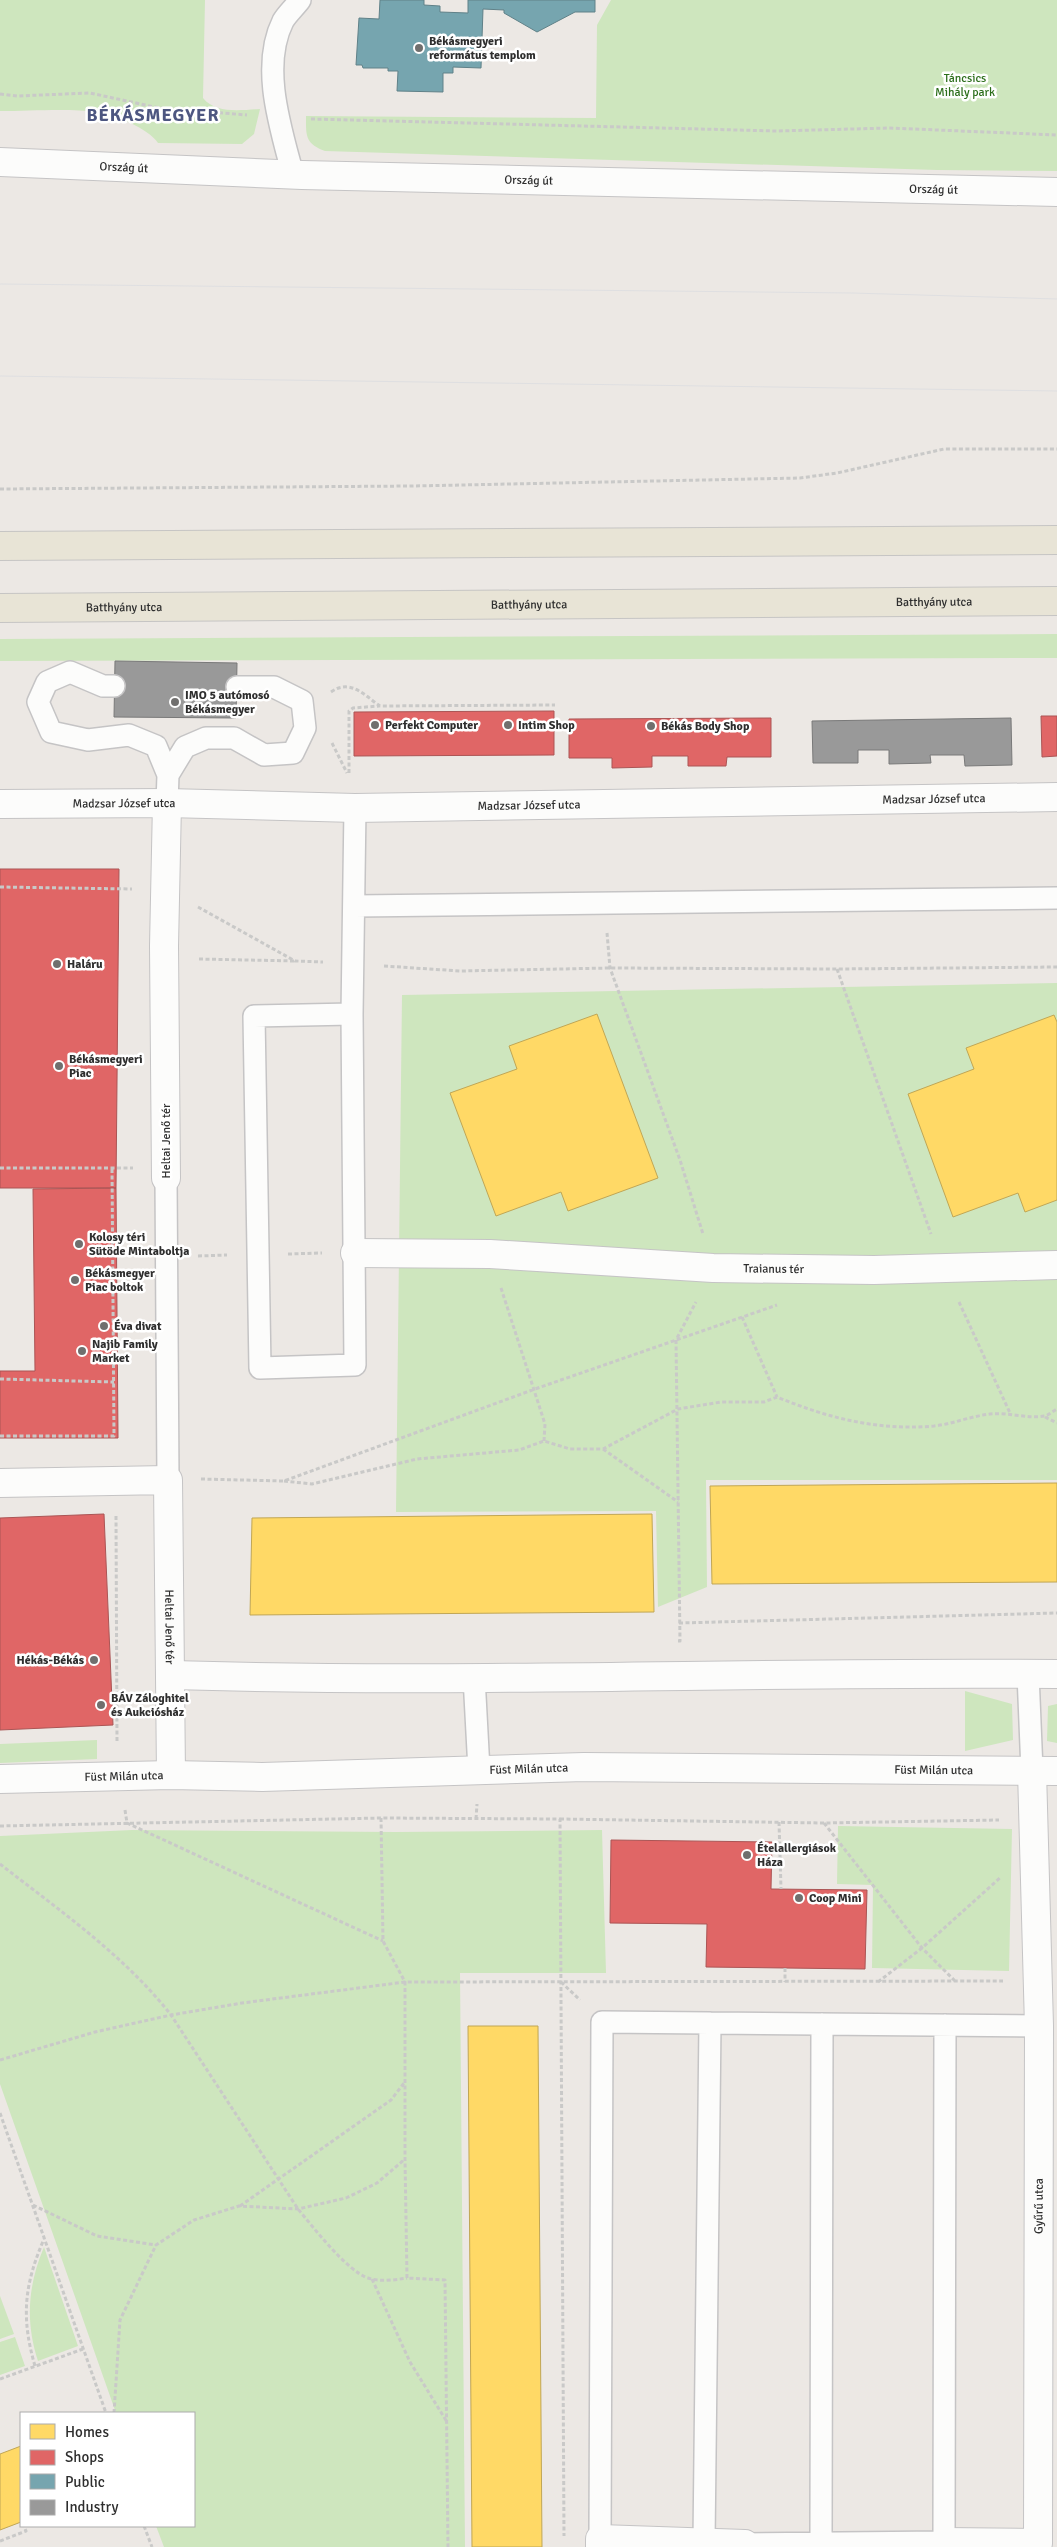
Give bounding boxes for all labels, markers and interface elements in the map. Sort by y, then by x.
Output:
place label: Békásmegyeri református templom [429,34,536,63]
marker: Békásmegyeri református templom [413,42,425,54]
park label: Táncsics Mihály park [935,71,995,100]
district label: BÉKÁSMEGYER [86,104,220,126]
street label: Ország út [99,159,149,176]
street label: Ország út [504,173,553,189]
street label: Ország út [909,182,958,198]
street label: Batthyány utca [896,595,972,610]
street label: Batthyány utca [491,597,567,613]
street label: Batthyány utca [86,600,162,615]
place label: IMO 5 autómosó Békásmegyer [185,688,270,717]
marker: IMO 5 autómosó Békásmegyer [169,696,181,708]
place label: Perfekt Computer [385,718,478,733]
place label: Intim Shop [518,718,575,733]
marker: Perfekt Computer [369,719,381,731]
marker: Intim Shop [502,719,514,731]
place label: Békás Body Shop [661,719,750,734]
marker: Békás Body Shop [645,720,657,732]
street label: Madzsar József utca [882,791,986,808]
street label: Madzsar József utca [72,796,176,812]
street label: Madzsar József utca [477,797,581,814]
place label: Haláru [67,957,103,972]
marker: Haláru [51,958,63,970]
place label: Békásmegyeri Piac [69,1052,143,1081]
marker: Békásmegyeri Piac [53,1060,65,1072]
street label: Heltai Jenő tér [159,1103,174,1178]
place label: Kolosy téri Sütöde Mintaboltja [89,1230,189,1259]
marker: Kolosy téri Sütöde Mintaboltja [73,1238,85,1250]
street label: Traianus tér [743,1261,805,1277]
place label: Békásmegyer Piac boltok [85,1266,155,1295]
marker: Békásmegyer Piac boltok [69,1274,81,1286]
place label: Éva divat [114,1319,162,1334]
marker: Éva divat [98,1320,110,1332]
place label: Najib Family Market [92,1337,158,1366]
marker: Najib Family Market [76,1345,88,1357]
street label: Heltai Jenő tér [161,1589,177,1665]
place label: Hékás-Békás [16,1653,85,1668]
marker: Hékás-Békás [88,1654,100,1666]
place label: BÁV Záloghitel és Aukciósház [111,1691,189,1720]
marker: BÁV Záloghitel és Aukciósház [95,1699,107,1711]
street label: Füst Milán utca [489,1760,568,1778]
street label: Füst Milán utca [894,1763,973,1778]
street label: Füst Milán utca [84,1768,164,1785]
place label: Ételallergiások Háza [757,1841,837,1870]
marker: Ételallergiások Háza [741,1849,753,1861]
place label: Coop Mini [809,1891,862,1906]
marker: Coop Mini [793,1892,805,1904]
street label: Gyűrű utca [1032,2178,1047,2234]
legend [20,2412,195,2527]
text: Homes [65,2423,109,2441]
text: Shops [65,2448,104,2466]
text: Public [65,2473,105,2491]
text: Industry [65,2498,118,2516]

